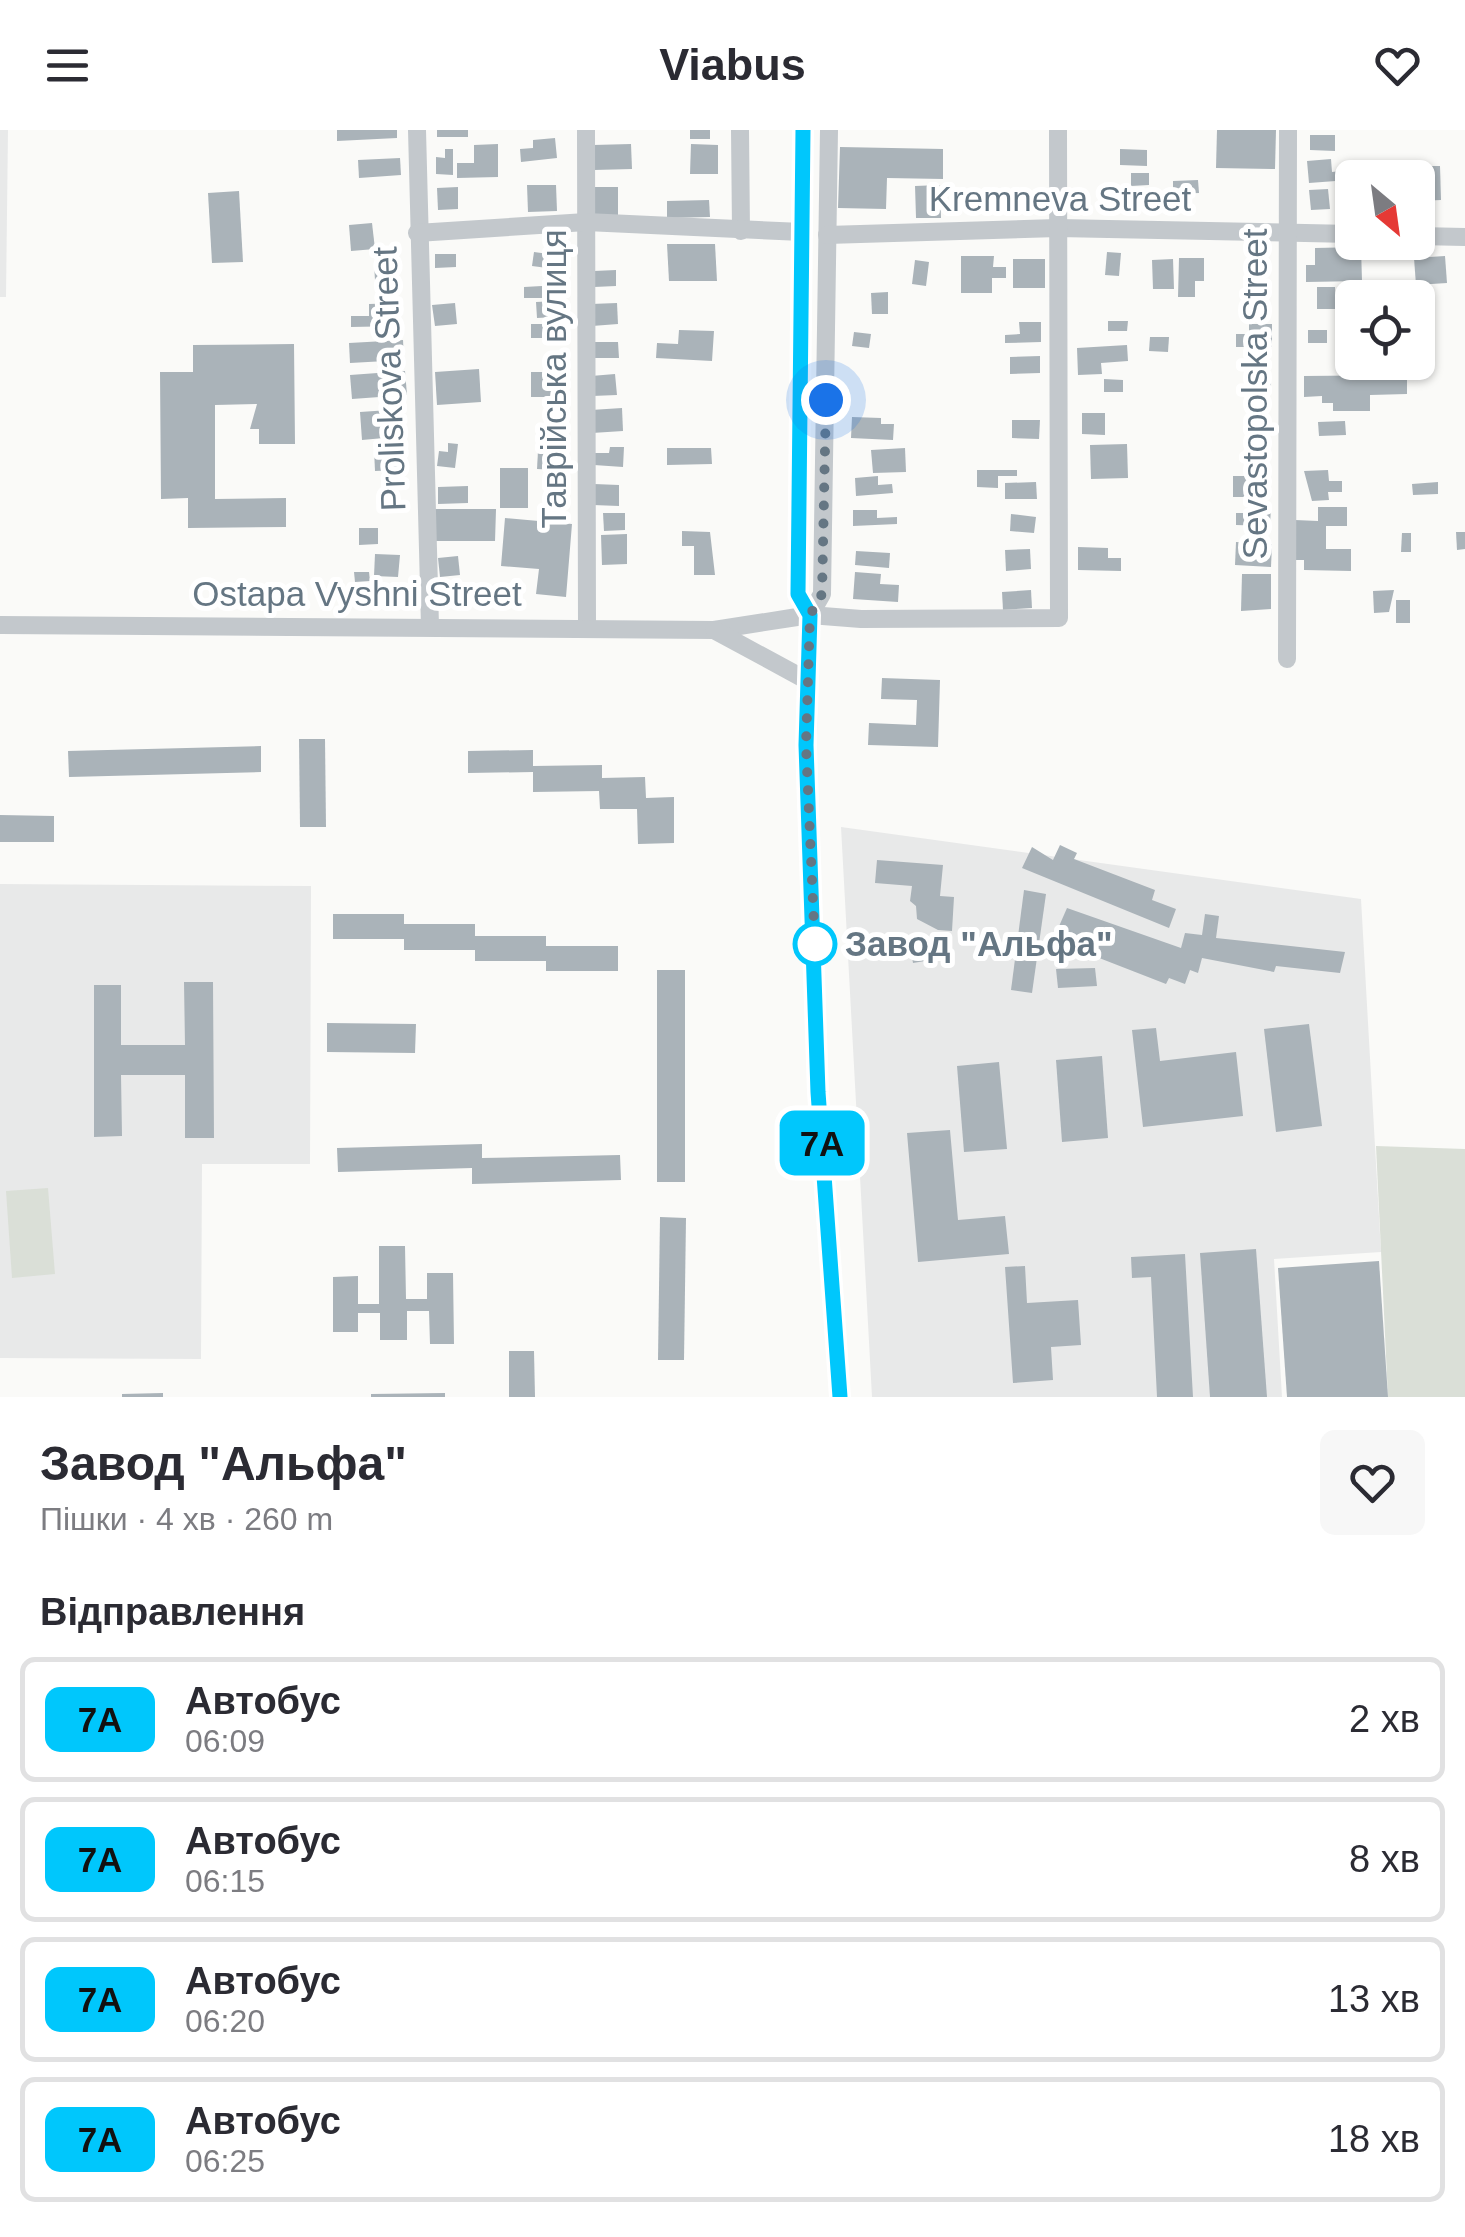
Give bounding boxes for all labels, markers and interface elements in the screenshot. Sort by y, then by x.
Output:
icon: menu [40,38,95,93]
icon: heart [1370,38,1425,93]
text: Viabus [659,39,806,90]
north arrow [1335,160,1435,260]
map controls [1335,160,1435,380]
street label: Kremneva Street [929,179,1192,218]
street label: Sevastopolska Street [1235,228,1274,559]
street label: Таврійська вулиця [534,229,573,529]
street label: Proliskova Street [364,246,413,512]
button: locate [1335,280,1435,380]
your location [801,375,851,425]
street label: Ostapa Vyshni Street [192,574,522,613]
marker: Завод "Альфа" [794,923,836,965]
place label: Завод "Альфа" [845,924,1113,963]
line badge: 7А [777,1110,867,1176]
text: 7А [800,1124,844,1163]
button: heart [1320,1430,1425,1535]
text: Завод "Альфа" [40,1437,407,1490]
text: Пішки · 4 хв · 260 m [40,1501,333,1537]
text: Відправлення [40,1591,305,1633]
text: Автобус [185,1680,341,1722]
text: 2 хв [1349,1698,1420,1740]
text: 7А [78,1700,122,1739]
text: 06:09 [185,1723,265,1759]
text: Автобус [185,1820,341,1862]
text: 8 хв [1349,1838,1420,1880]
text: 7А [78,1840,122,1879]
text: 06:15 [185,1863,265,1899]
text: Автобус [185,1960,341,2002]
text: 13 хв [1328,1978,1420,2020]
text: 7А [78,1980,122,2019]
text: 06:20 [185,2003,265,2039]
text: Автобус [185,2100,341,2142]
text: 18 хв [1328,2118,1420,2160]
text: 7А [78,2120,122,2159]
text: 06:25 [185,2143,265,2179]

